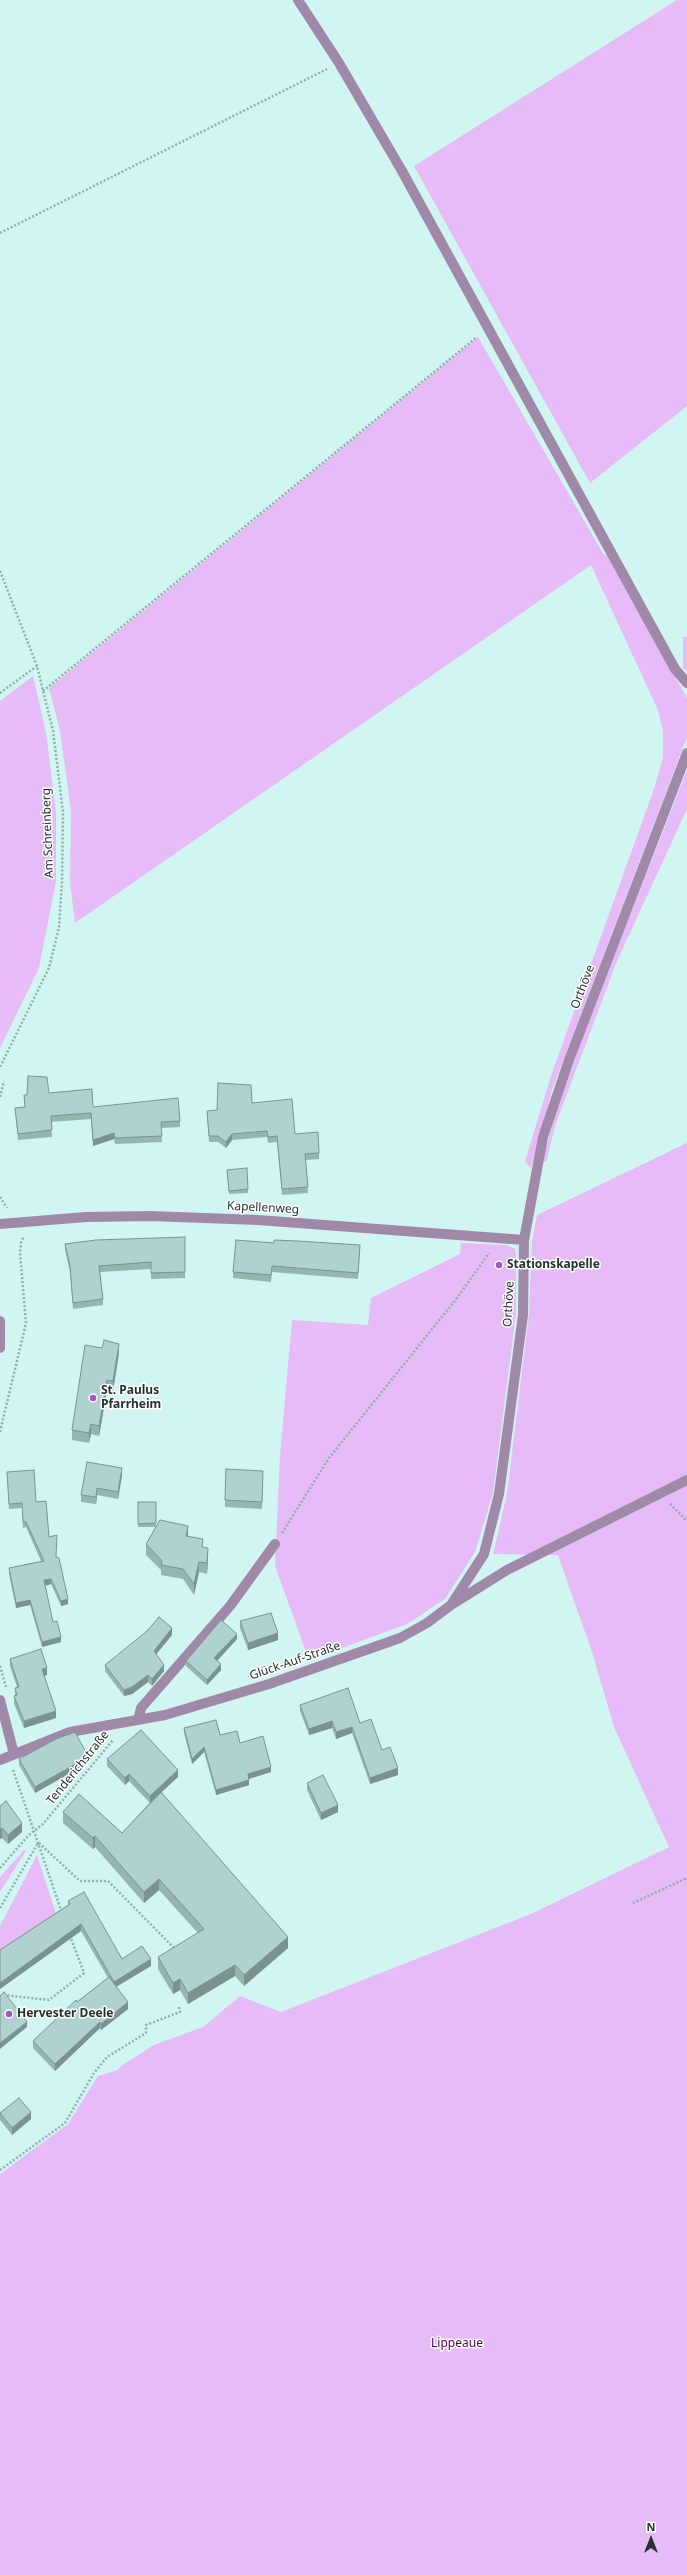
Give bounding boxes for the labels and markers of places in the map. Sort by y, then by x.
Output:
place label: Stationskapelle [507,1258,600,1272]
marker: Stationskapelle [494,1260,504,1270]
place label: St. Paulus Pfarrheim [101,1384,161,1412]
marker: St. Paulus Pfarrheim [88,1393,98,1403]
place label: Hervester Deele [17,2007,113,2021]
marker: Hervester Deele [4,2009,14,2019]

